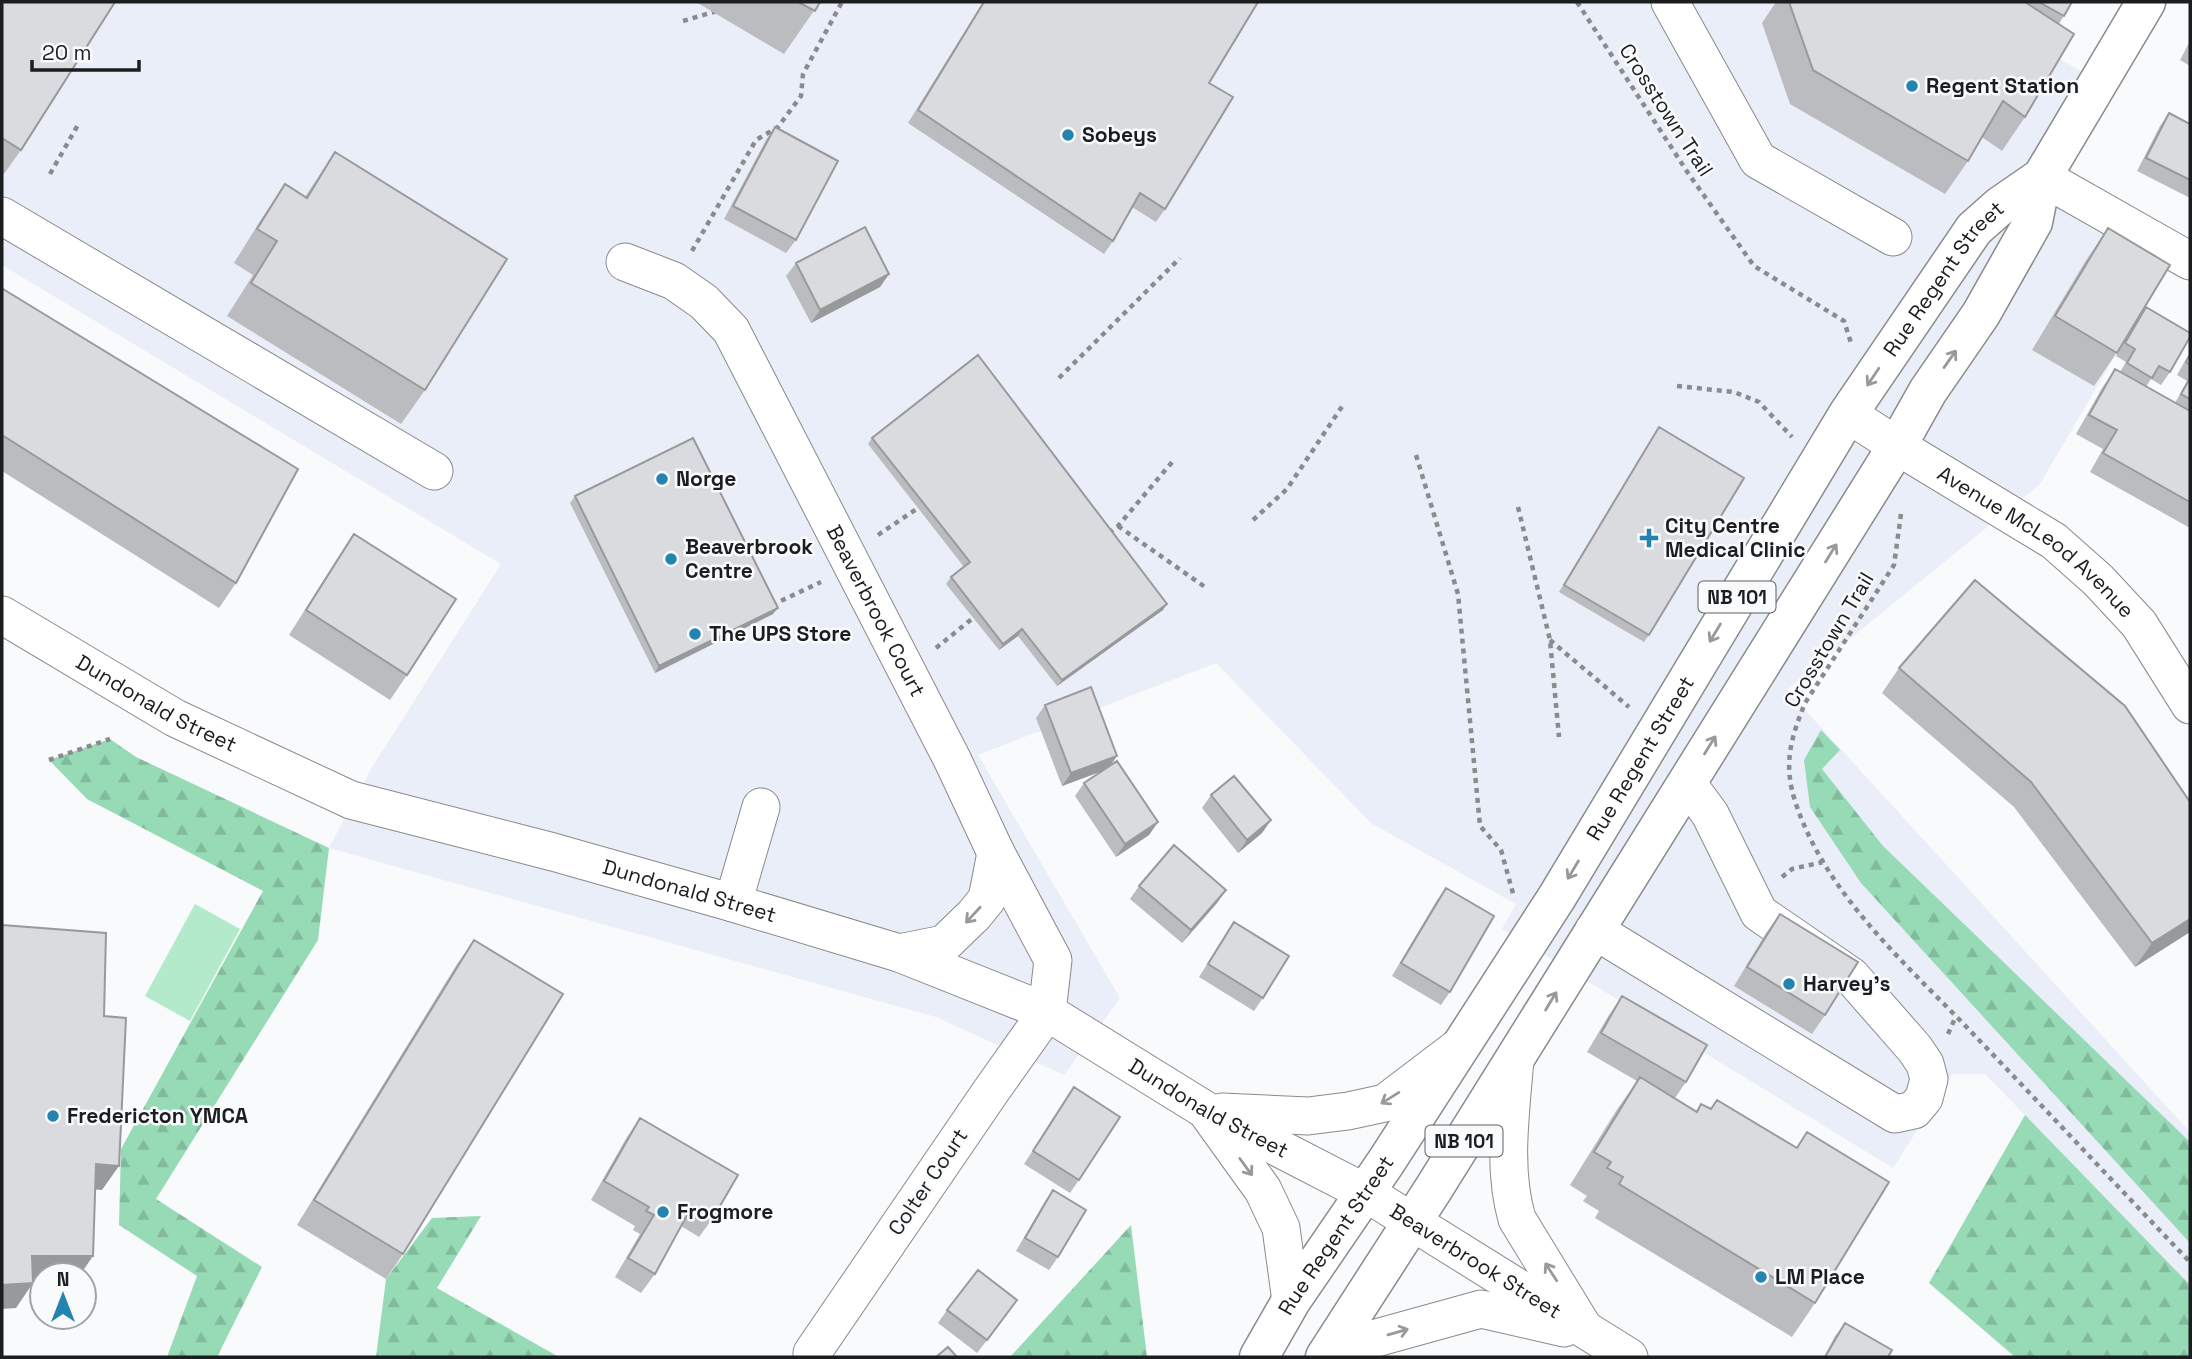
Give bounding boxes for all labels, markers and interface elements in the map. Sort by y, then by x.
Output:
scale bar [32,28,138,72]
street label: Crosstown Trail [1613,38,1719,181]
text: 20 m [42,39,92,66]
place label: Regent Station [1926,72,2079,99]
marker: Regent Station [1904,78,1920,94]
place label: Sobeys [1082,121,1157,148]
marker: Sobeys [1060,127,1076,143]
street label: Rue Regent Street [1877,195,2009,362]
one-way arrow [1943,350,1957,369]
one-way arrow [1866,367,1880,386]
street label: Avenue McLeod Avenue [1933,460,2140,623]
place label: Norge [676,465,736,492]
marker: Norge [654,471,670,487]
place label: City Centre Medical Clinic [1665,512,1806,563]
street label: Beaverbrook Court [821,520,932,701]
marker: City Centre Medical Clinic [1639,528,1659,548]
place label: Beaverbrook Centre [685,533,813,584]
one-way arrow [1824,543,1838,563]
marker: Beaverbrook Centre [663,551,679,567]
street label: Crosstown Trail [1778,567,1880,712]
road number: NB 101 [1698,582,1776,612]
place label: The UPS Store [709,620,851,647]
one-way arrow [1708,623,1722,643]
marker: The UPS Store [687,626,703,642]
street label: Dundonald Street [71,648,241,758]
street label: Rue Regent Street [1580,671,1700,845]
one-way arrow [1704,736,1718,756]
street label: Dundonald Street [600,853,780,928]
one-way arrow [1566,860,1580,880]
one-way arrow [964,906,981,923]
place label: Harvey's [1803,970,1890,997]
marker: Harvey's [1781,976,1797,992]
one-way arrow [1544,991,1558,1011]
street label: Dundonald Street [1124,1052,1293,1164]
one-way arrow [1381,1090,1400,1105]
place label: Fredericton YMCA [67,1102,248,1129]
marker: Fredericton YMCA [45,1108,61,1124]
street label: Colter Court [882,1123,973,1240]
road number: NB 101 [1426,1126,1502,1156]
street label: Rue Regent Street [1272,1150,1400,1320]
one-way arrow [1239,1157,1254,1176]
street label: Beaverbrook Street [1385,1197,1567,1324]
place label: Frogmore [677,1198,773,1225]
marker: Frogmore [655,1204,671,1220]
north arrow [28,1261,98,1331]
one-way arrow [1543,1263,1558,1282]
place label: LM Place [1775,1263,1865,1290]
text: N [57,1267,69,1292]
marker: LM Place [1753,1269,1769,1285]
one-way arrow [1387,1324,1409,1337]

